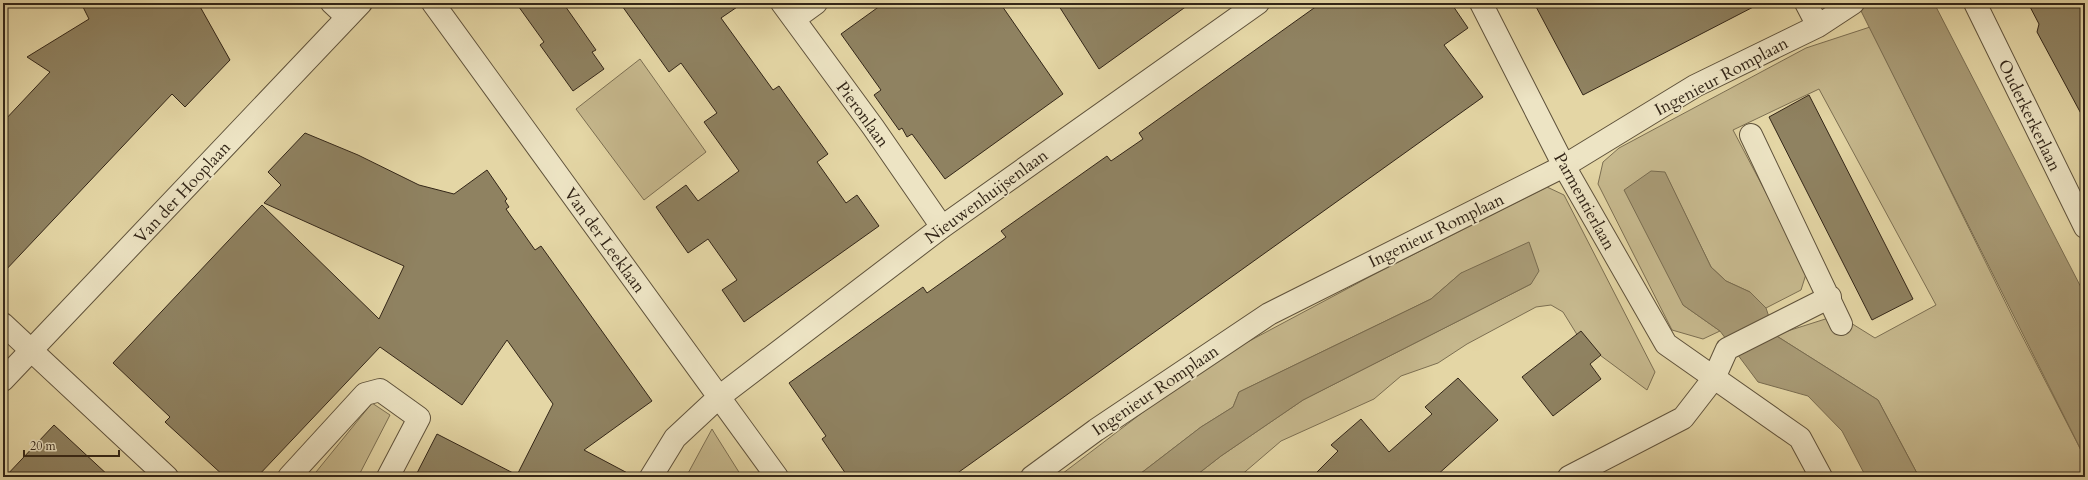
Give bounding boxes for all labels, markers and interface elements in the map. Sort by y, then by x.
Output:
street label: Ingenieur Romplaan [1650,31,1792,121]
street label: Ouderkerkerlaan [1993,55,2067,175]
street label: Pieronlaan [831,77,895,152]
street label: Van der Hooplaan [129,136,236,248]
street label: Nieuwenhuijsenlaan [920,144,1053,249]
street label: Parmentierlaan [1548,148,1621,254]
street label: Van der Leeklaan [559,183,651,298]
street label: Ingenieur Romplaan [1365,188,1508,273]
street label: Ingenieur Romplaan [1087,339,1223,441]
scale bar [24,432,119,458]
text: 20 m [30,438,57,454]

